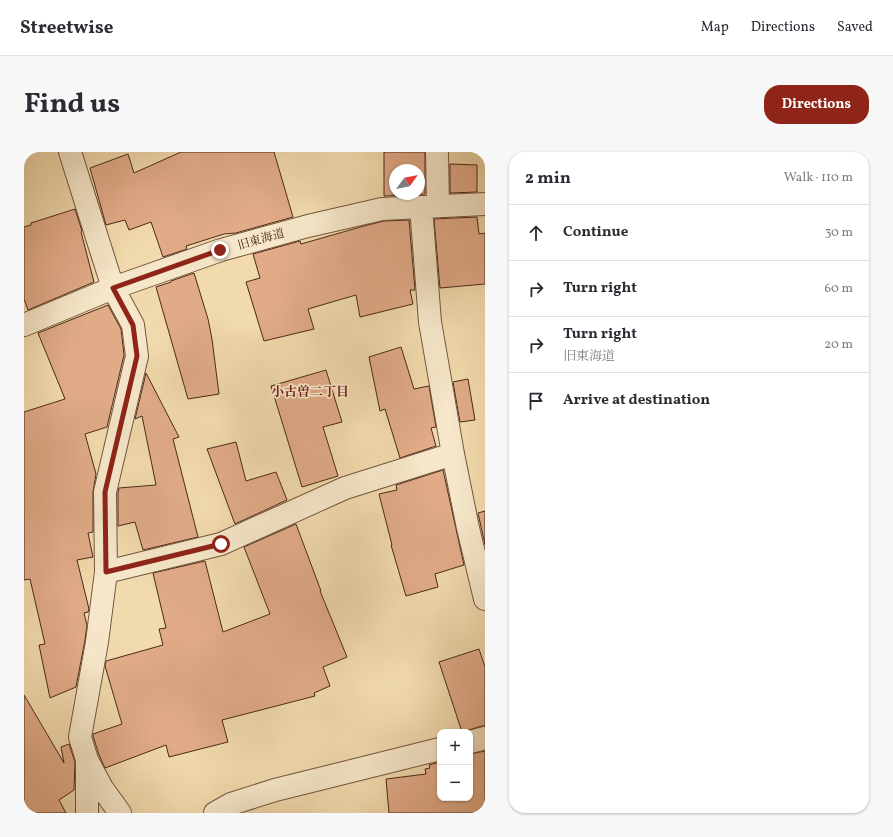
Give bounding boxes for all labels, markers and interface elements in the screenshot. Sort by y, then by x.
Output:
text: Streetwise [20,15,113,41]
text: Map [701,18,729,37]
text: Directions [751,18,815,37]
text: Saved [837,18,873,37]
text: Find us [24,85,120,124]
button: Directions [764,85,869,124]
north arrow [389,164,425,200]
text: 2 min [525,167,571,190]
text: Walk · 110 m [784,169,853,187]
icon: ahead [525,222,547,244]
text: Continue [563,222,628,243]
text: 30 m [825,224,853,242]
street label: 旧東海道 [236,226,287,254]
route end [211,241,229,259]
icon: right [525,278,547,300]
text: Turn right [563,278,637,299]
text: 60 m [825,280,853,298]
text: Turn right [563,324,637,345]
icon: right [525,334,547,356]
text: 20 m [824,336,853,354]
text: 旧東海道 [563,348,615,366]
district label: 小古曽二丁目 [271,384,349,402]
icon: arrive [525,390,547,412]
text: Arrive at destination [563,390,710,411]
route start [212,535,230,553]
map controls [437,729,473,801]
button: + [437,729,473,765]
button: − [437,765,473,801]

